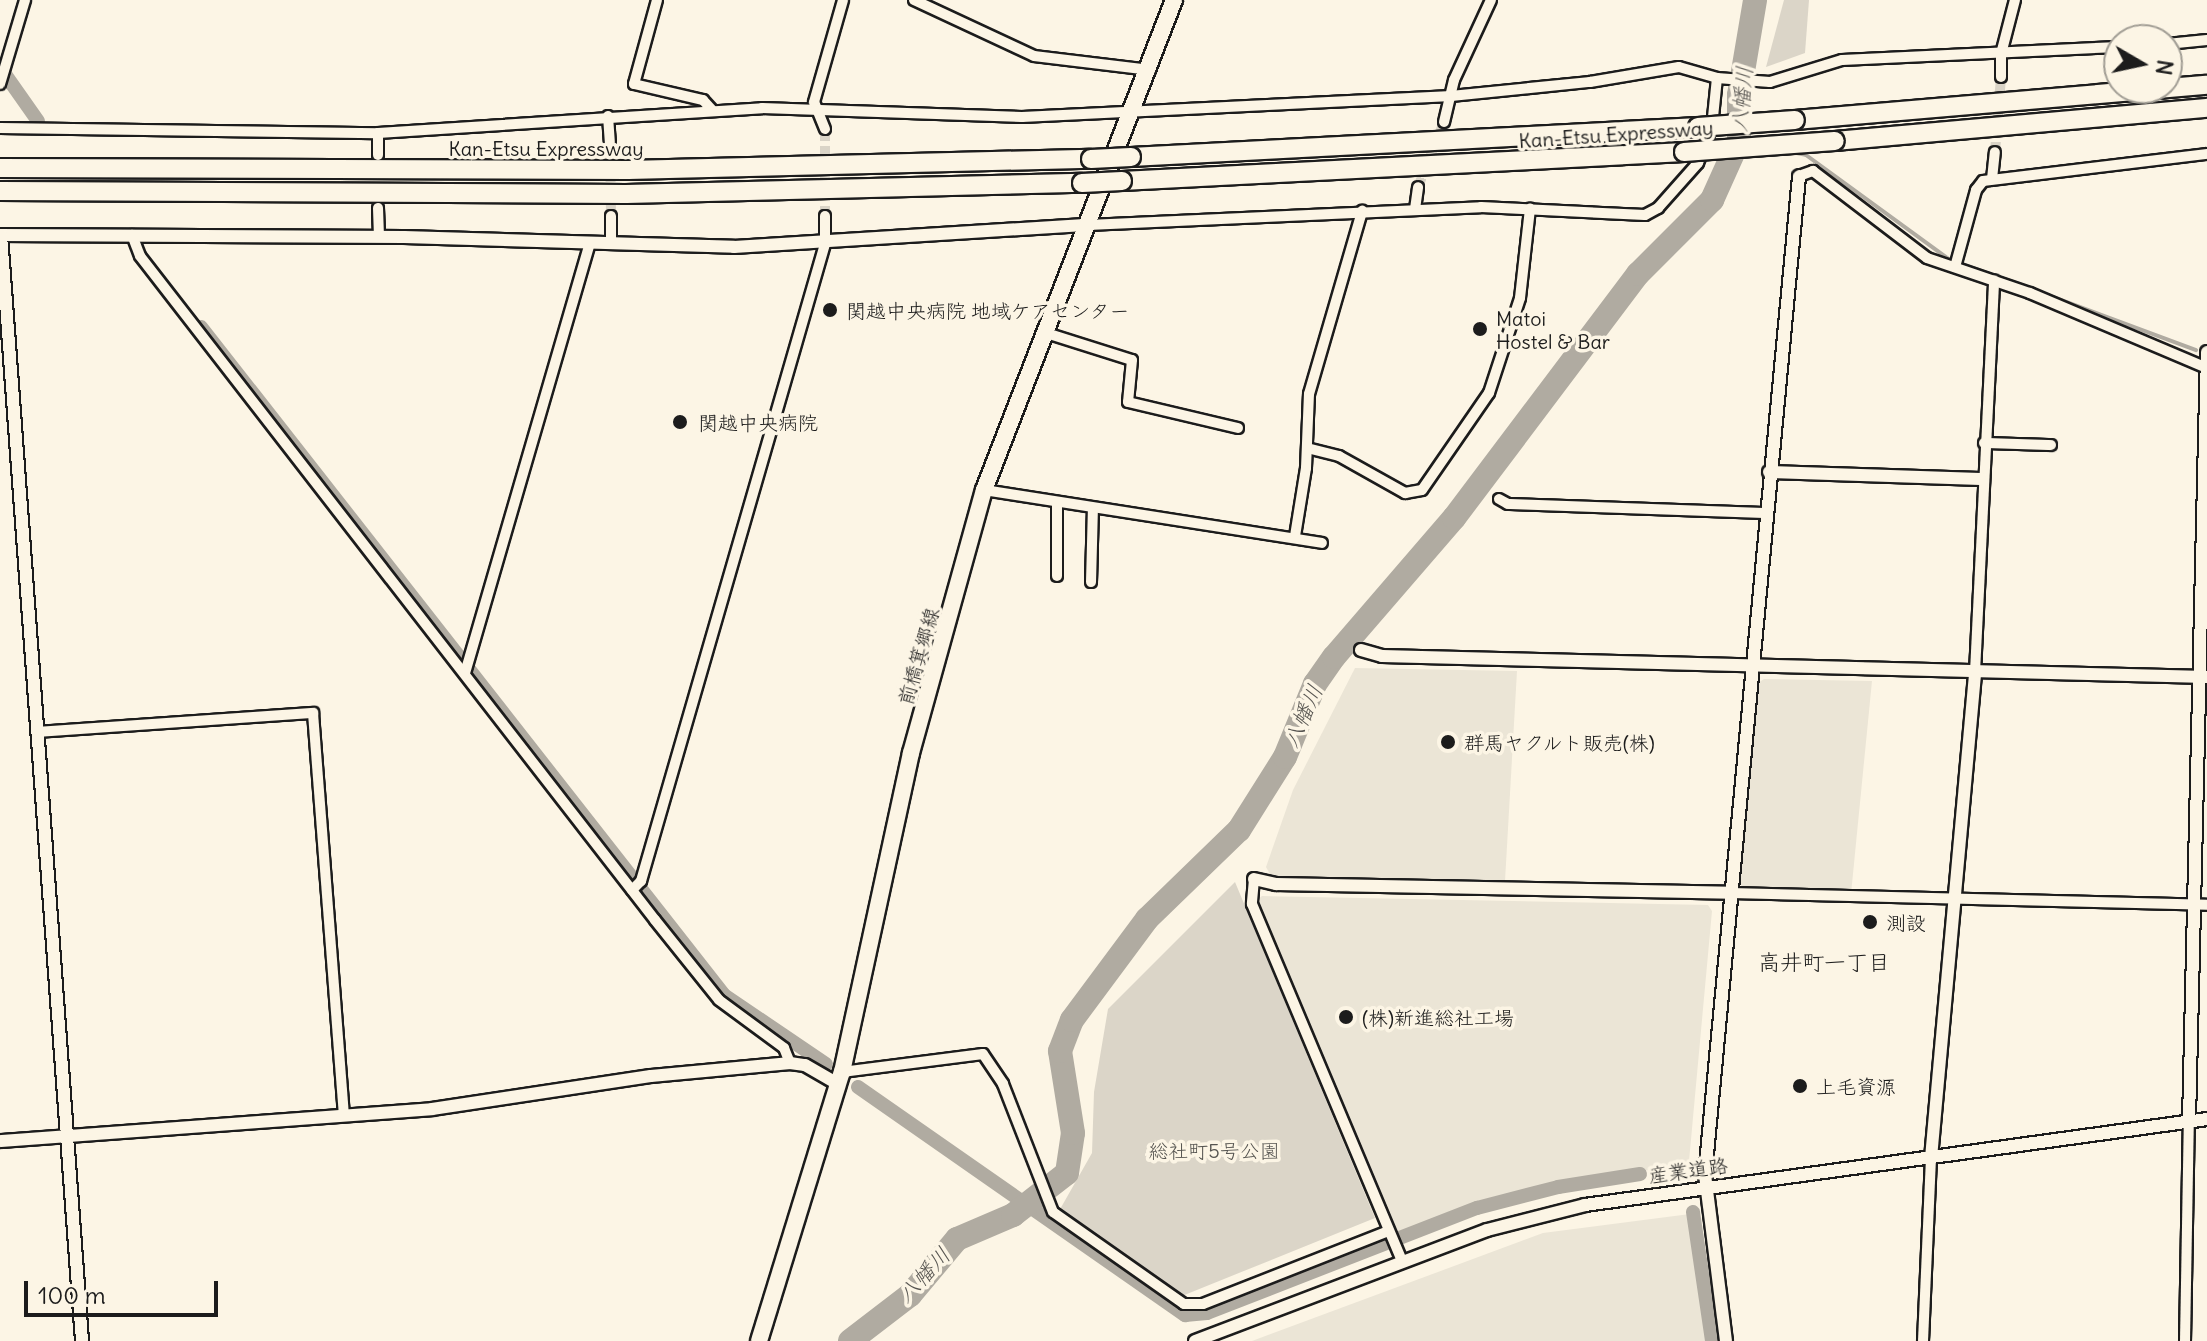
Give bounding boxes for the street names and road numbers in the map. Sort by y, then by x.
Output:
street label: Kan-Etsu Expressway [1518,115,1714,153]
street label: Kan-Etsu Expressway [448,136,644,160]
street label: 前橋箕郷線 [893,605,943,707]
street label: 産業道路 [1647,1153,1729,1187]

